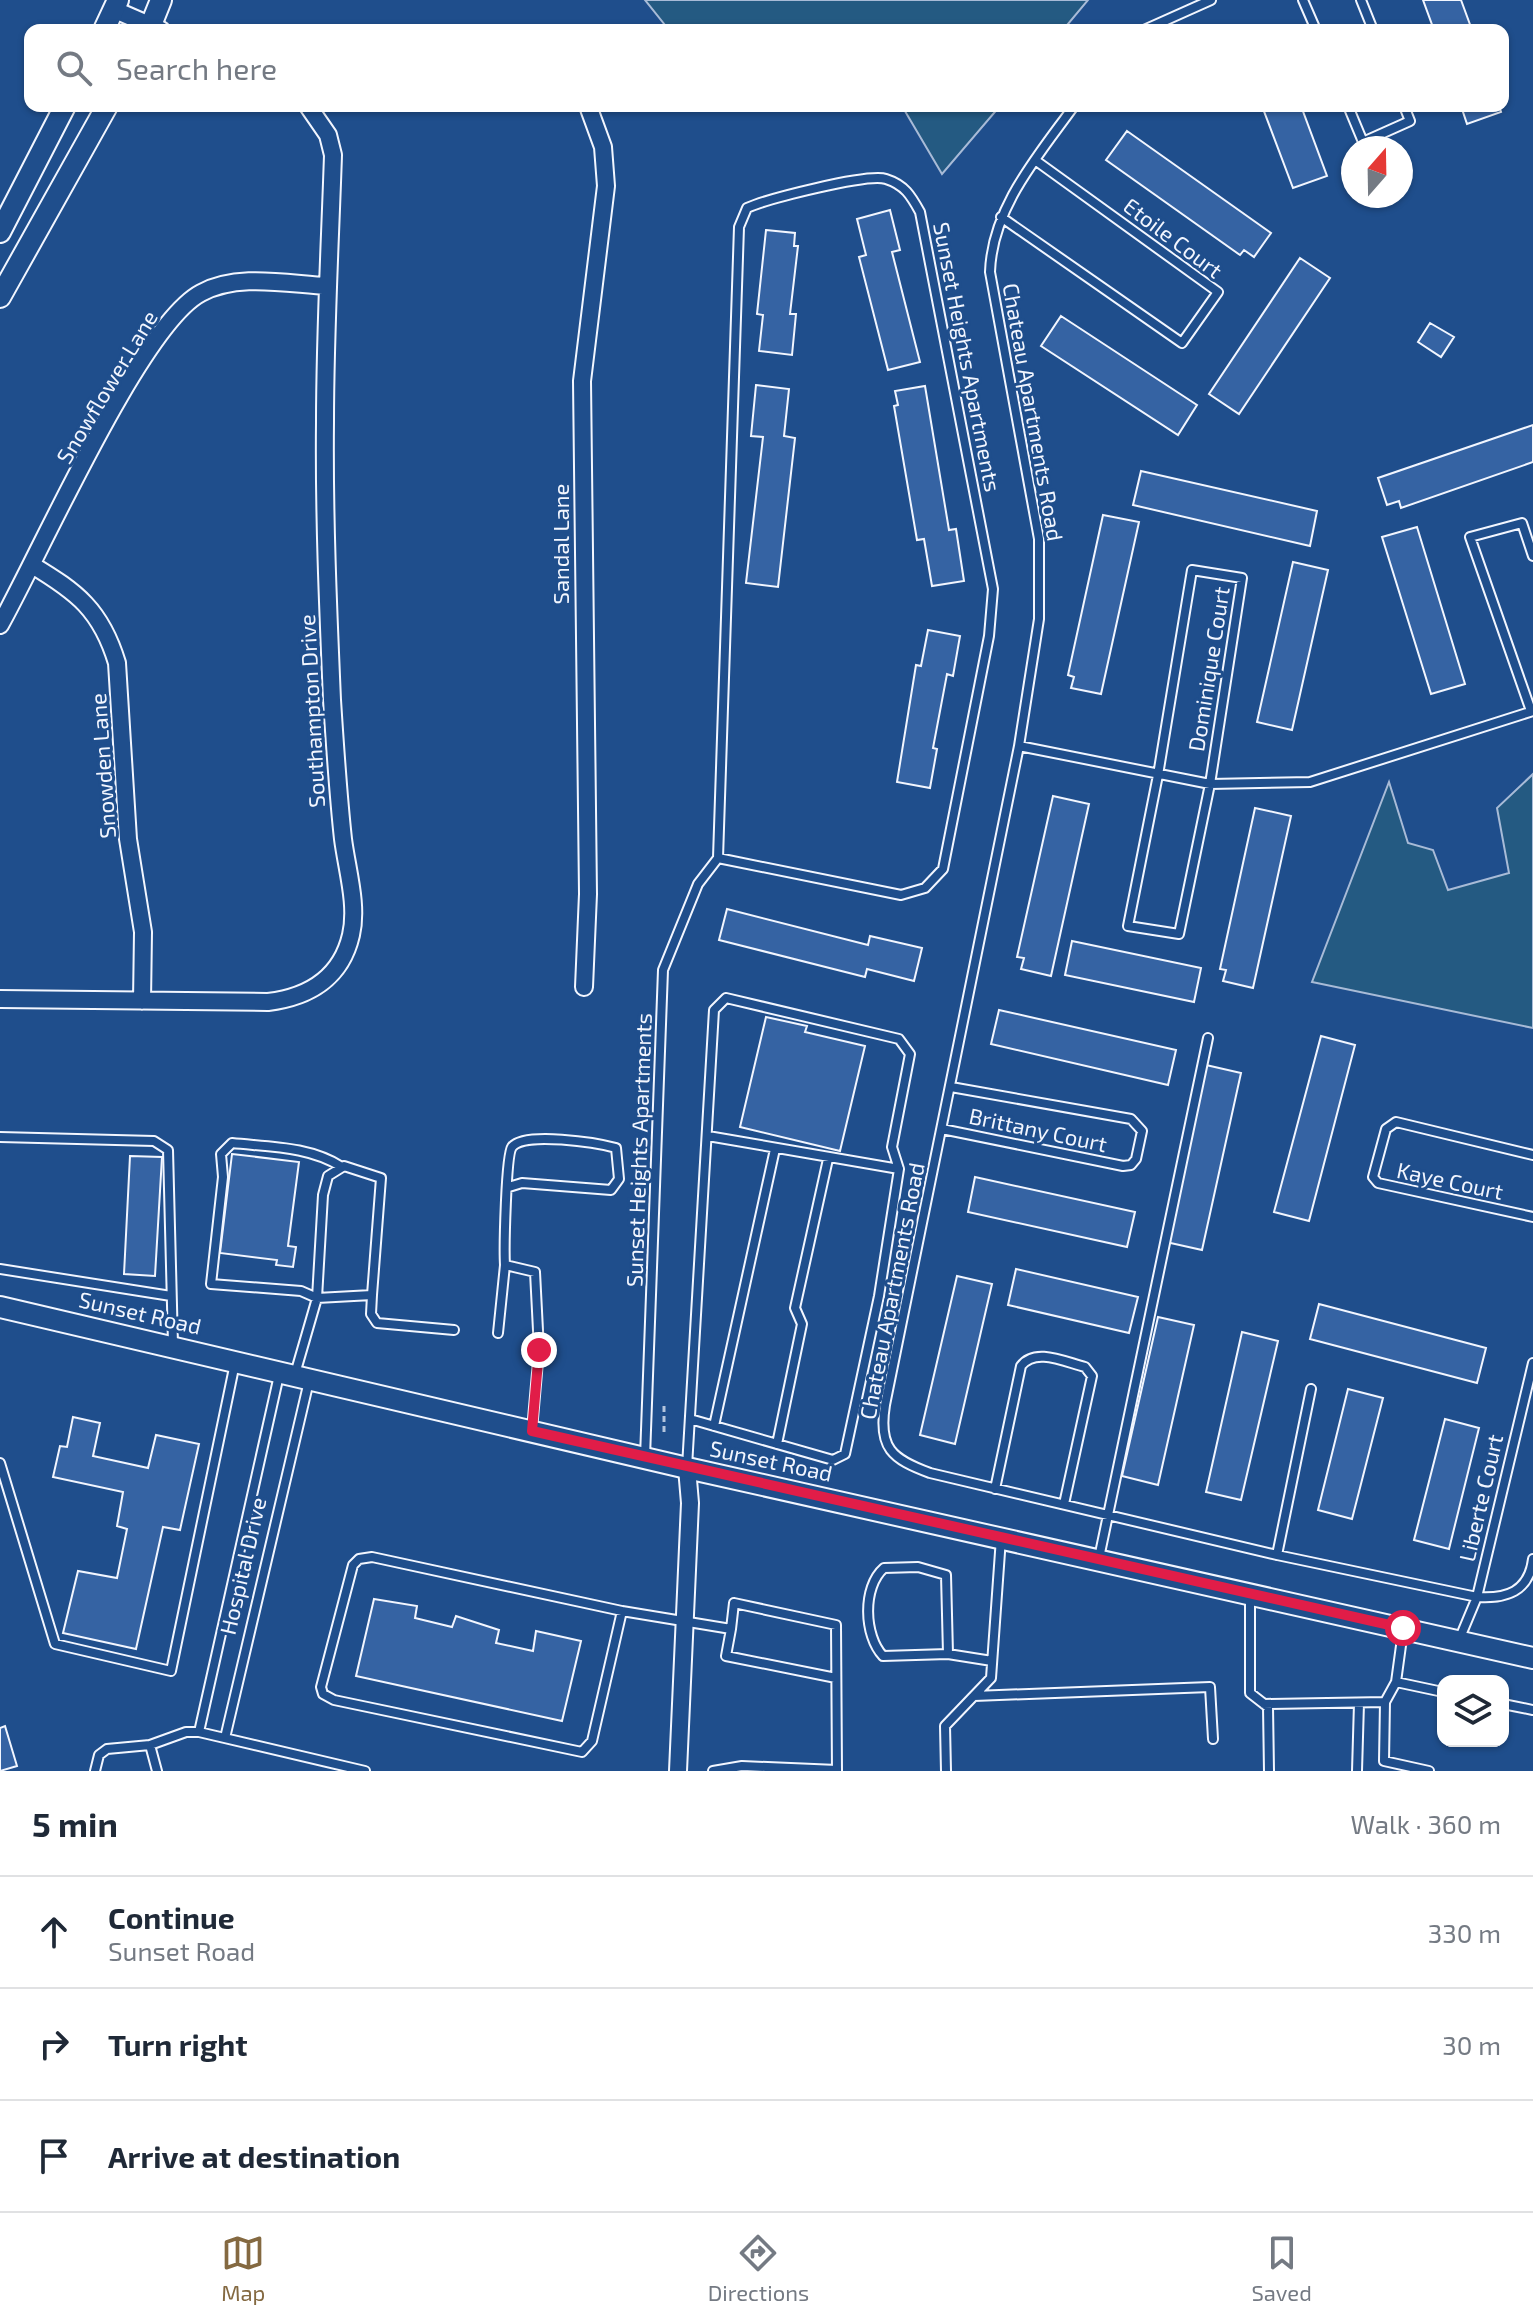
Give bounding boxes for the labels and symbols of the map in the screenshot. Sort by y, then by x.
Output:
north arrow [1341,136,1413,208]
street label: Etoile Court [1119,192,1228,283]
street label: Sunset Heights Apartments [929,220,1007,494]
street label: Chateau Apartments Road [998,281,1069,543]
street label: Snowflower Lane [50,305,162,468]
street label: Sandal Lane [547,484,573,604]
street label: Dominique Court [1182,585,1234,753]
street label: Southampton Drive [293,614,329,808]
street label: Snowden Lane [84,692,120,840]
street label: Sunset Heights Apartments [620,1013,656,1287]
street label: Brittany Court [967,1102,1110,1156]
street label: Kaye Court [1395,1156,1506,1204]
street label: Chateau Apartments Road [853,1160,929,1422]
street label: Sunset Road [77,1285,204,1339]
route end [521,1332,557,1368]
street label: Liberte Court [1453,1432,1507,1564]
street label: Sunset Road [708,1434,835,1486]
street label: Hospital Drive [214,1495,270,1637]
route start [1385,1610,1421,1646]

